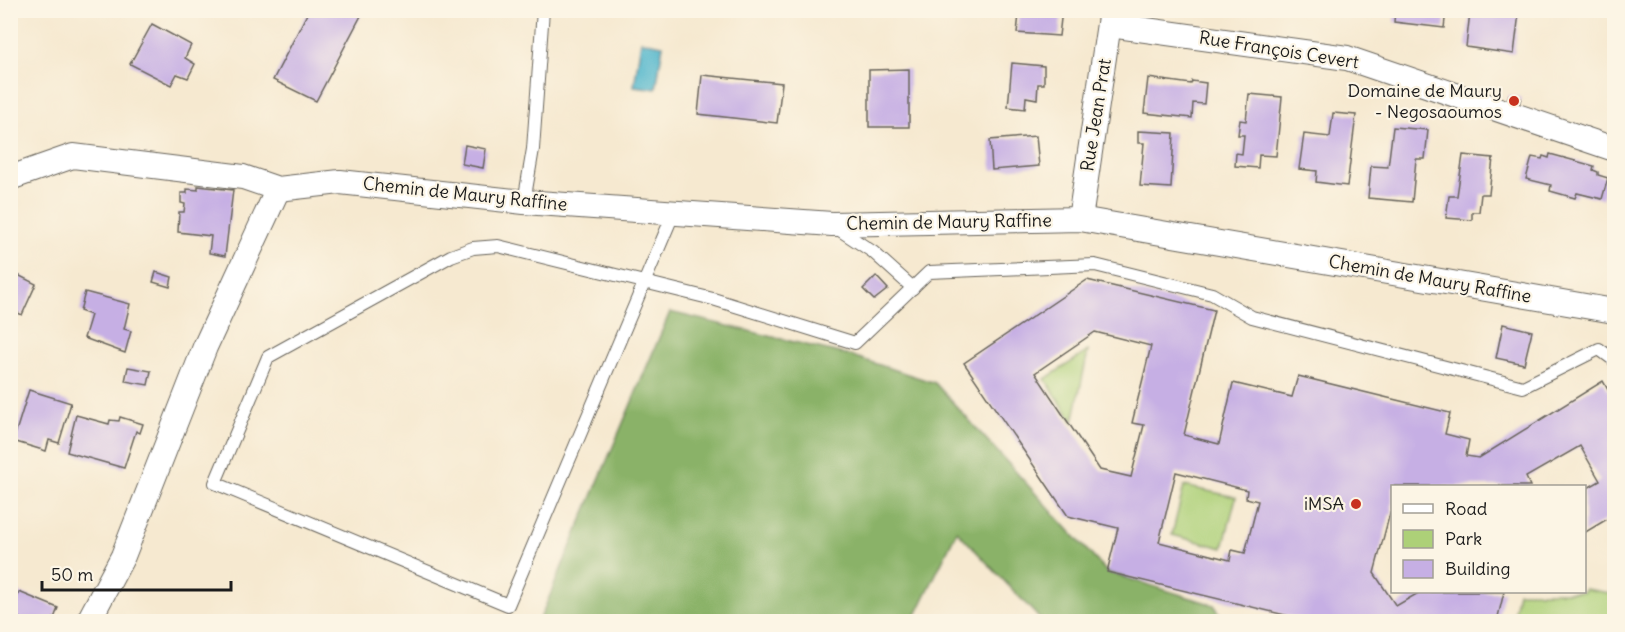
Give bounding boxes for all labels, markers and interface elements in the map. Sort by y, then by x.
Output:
street label: Rue François Cevert [1197,26,1361,74]
street label: Rue Jean Prat [1075,57,1116,173]
place label: Domaine de Maury - Negosaoumos [1347,79,1502,123]
marker: Domaine de Maury - Negosaoumos [1507,94,1521,108]
street label: Chemin de Maury Raffine [362,171,568,216]
street label: Chemin de Maury Raffine [846,208,1052,235]
street label: Chemin de Maury Raffine [1327,249,1533,308]
legend [1391,485,1586,593]
place label: iMSA [1304,492,1344,515]
marker: iMSA [1349,497,1363,511]
text: Road [1445,497,1488,520]
text: Park [1445,527,1482,550]
scale bar [42,554,231,592]
text: Building [1445,557,1510,580]
text: 50 m [51,563,93,586]

